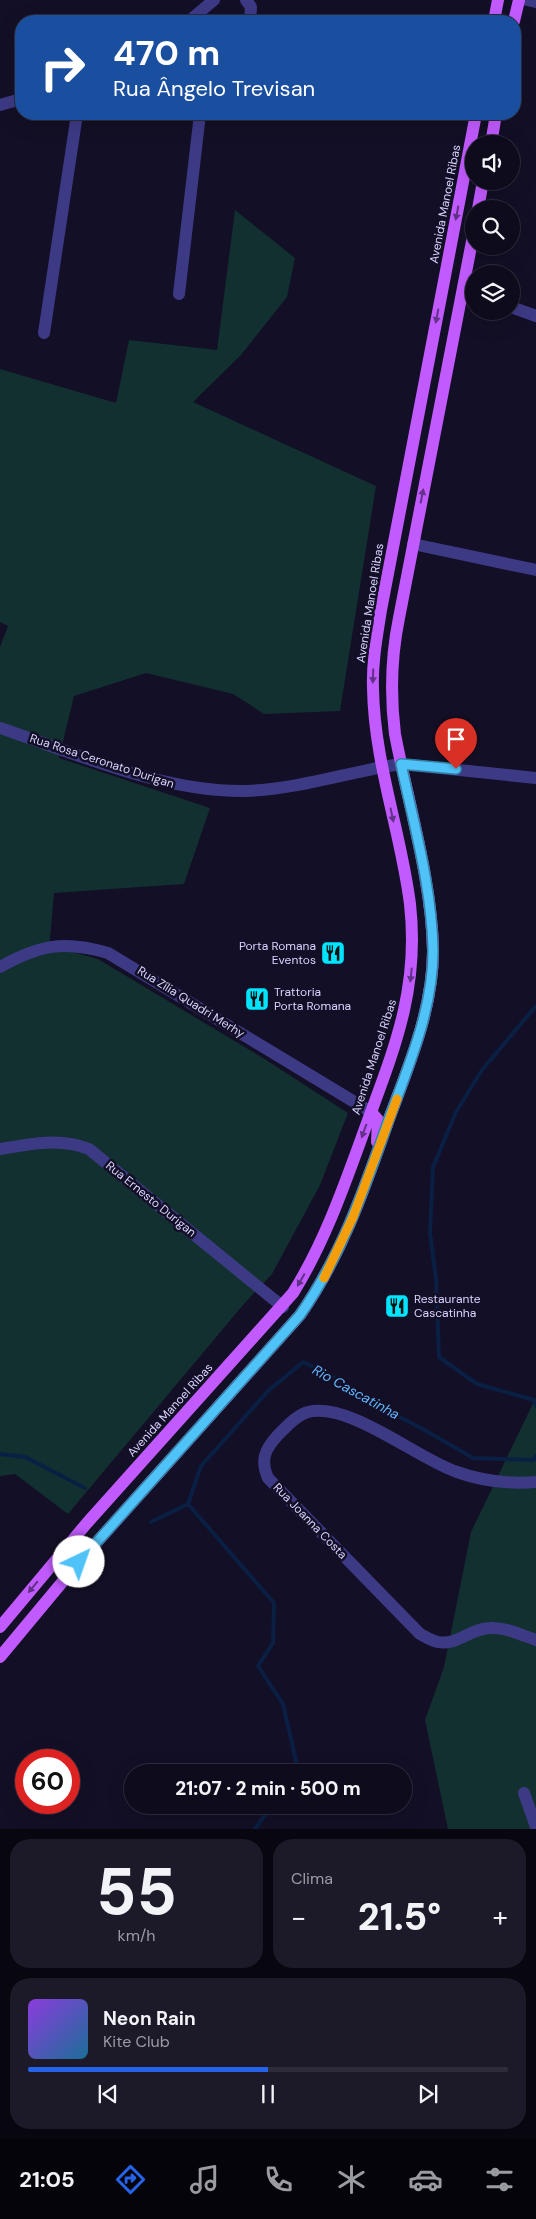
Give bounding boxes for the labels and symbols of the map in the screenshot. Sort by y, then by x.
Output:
street label: Avenida Manoel Ribas [426,143,464,265]
one-way arrow [453,206,461,221]
one-way arrow [433,309,441,325]
one-way arrow [419,487,427,503]
street label: Avenida Manoel Ribas [353,542,387,664]
one-way arrow [369,668,377,684]
pin [435,718,477,769]
street label: Rua Rosa Ceronato Durigan [28,730,176,792]
one-way arrow [388,807,396,823]
place label: Porta Romana Eventos [239,938,316,968]
restaurant icon: Porta Romana Eventos [320,940,346,966]
street label: Rua Zília Quadri Merhy [134,962,248,1042]
one-way arrow [407,968,415,984]
place label: Trattoria Porta Romana [274,984,351,1014]
restaurant icon: Trattoria Porta Romana [244,986,270,1012]
street label: Avenida Manoel Ribas [348,997,400,1117]
one-way arrow [360,1123,367,1138]
street label: Rua Ernesto Durigan [103,1158,200,1240]
one-way arrow [297,1274,306,1287]
place label: Restaurante Cascatinha [414,1291,481,1321]
restaurant icon: Restaurante Cascatinha [384,1293,410,1319]
street label: Avenida Manoel Ribas [124,1360,216,1460]
water label: Rio Cascatinha [309,1361,403,1424]
street label: Rua Joanna Costa [270,1480,350,1562]
position arrow [52,1535,104,1587]
one-way arrow [28,1580,39,1593]
speed limit sign: 60 [15,1749,80,1814]

